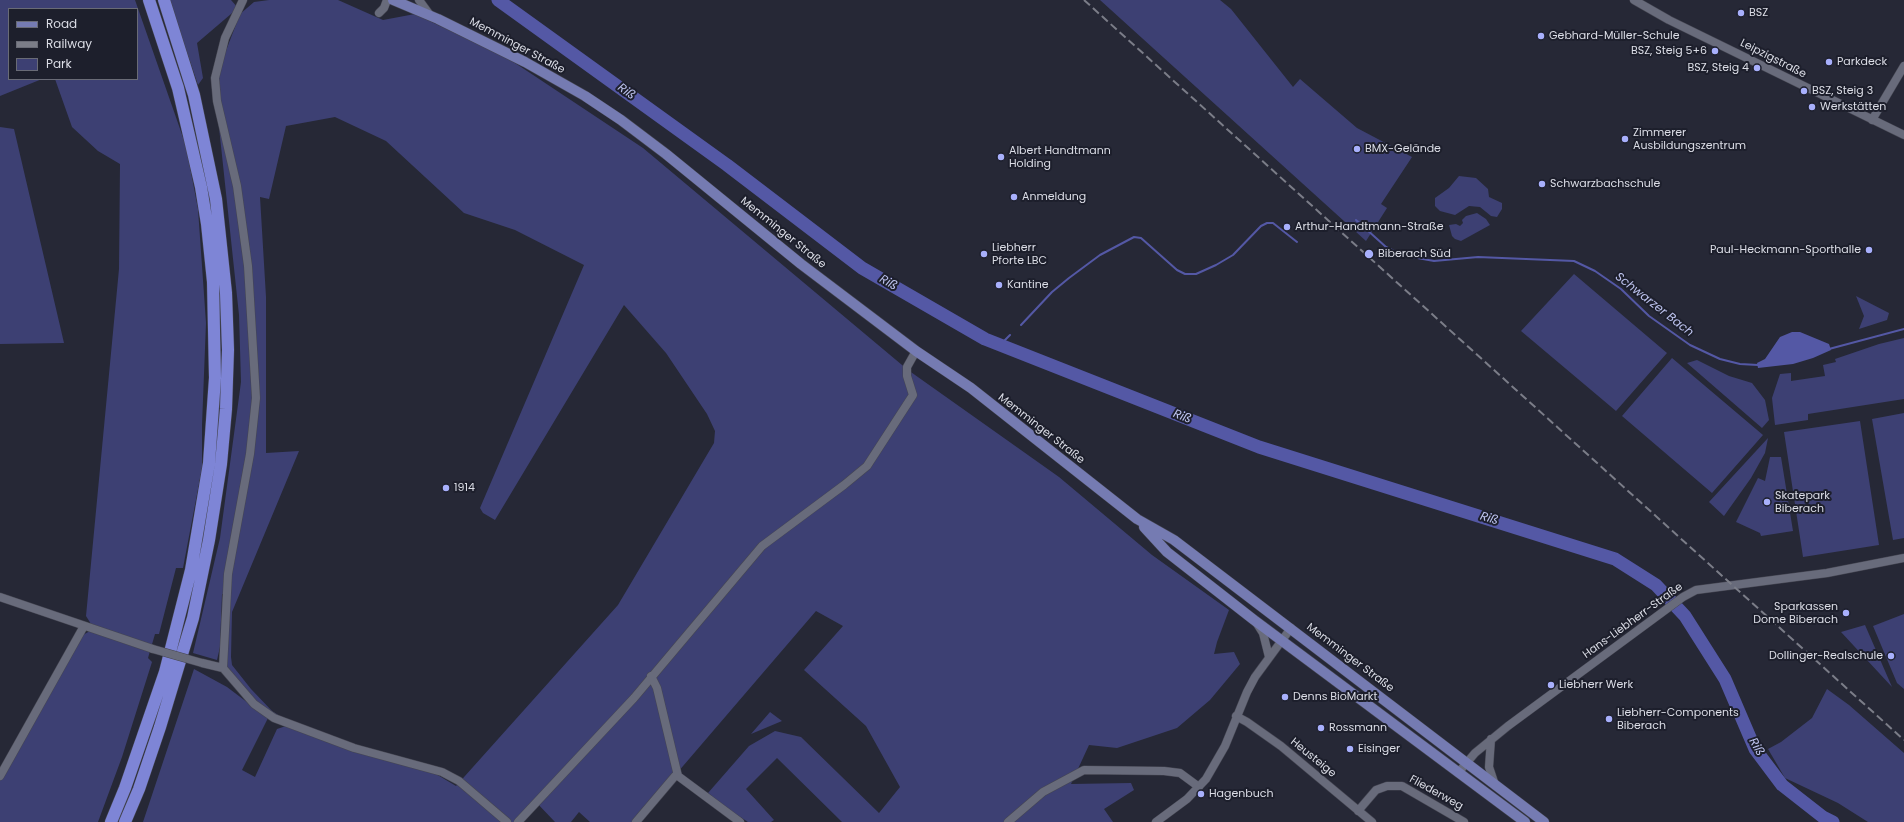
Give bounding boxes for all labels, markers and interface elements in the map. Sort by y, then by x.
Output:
place label: BSZ [1749,6,1768,20]
legend [8,8,138,80]
marker: BSZ [1736,8,1746,18]
text: Road [46,15,77,32]
street label: Memminger Straße [467,15,567,77]
place label: Gebhard-Müller-Schule [1549,29,1680,43]
marker: Gebhard-Müller-Schule [1536,31,1546,41]
text: Railway [46,35,92,52]
street label: Leipzigstraße [1738,37,1808,81]
place label: BSZ, Steig 5+6 [1631,44,1707,58]
marker: BSZ, Steig 5+6 [1710,46,1720,56]
text: Park [46,55,72,72]
place label: Parkdeck [1837,55,1887,69]
marker: Parkdeck [1824,57,1834,67]
place label: BSZ, Steig 4 [1687,61,1749,75]
marker: BSZ, Steig 4 [1752,63,1762,73]
water label: Riß [614,81,638,103]
place label: BSZ, Steig 3 [1812,84,1873,98]
marker: BSZ, Steig 3 [1799,86,1809,96]
place label: Werkstätten [1820,100,1886,114]
marker: Werkstätten [1807,102,1817,112]
place label: Zimmerer Ausbildungszentrum [1633,126,1746,152]
marker: Zimmerer Ausbildungszentrum [1620,134,1630,144]
place label: BMX-Gelände [1365,142,1441,156]
place label: Albert Handtmann Holding [1009,144,1111,170]
marker: BMX-Gelände [1352,144,1362,154]
marker: Albert Handtmann Holding [996,152,1006,162]
place label: Schwarzbachschule [1550,177,1660,191]
marker: Schwarzbachschule [1537,179,1547,189]
place label: Anmeldung [1022,190,1086,204]
marker: Anmeldung [1009,192,1019,202]
street label: Memminger Straße [738,194,828,272]
place label: Arthur-Handtmann-Straße [1295,220,1444,234]
marker: Arthur-Handtmann-Straße [1282,222,1292,232]
place label: Liebherr Pforte LBC [992,241,1047,267]
place label: Paul-Heckmann-Sporthalle [1710,243,1861,257]
marker: Paul-Heckmann-Sporthalle [1864,245,1874,255]
place label: Biberach Süd [1378,247,1451,261]
marker: Biberach Süd [1363,248,1375,260]
marker: Liebherr Pforte LBC [979,249,989,259]
water label: Schwarzer Bach [1612,270,1696,340]
water label: Riß [877,272,899,294]
place label: Kantine [1007,278,1049,292]
marker: Kantine [994,280,1004,290]
street label: Memminger Straße [995,391,1087,467]
water label: Riß [1171,407,1193,427]
place label: 1914 [454,481,475,495]
marker: 1914 [441,483,451,493]
place label: Skatepark Biberach [1775,489,1830,515]
marker: Skatepark Biberach [1762,497,1772,507]
water label: Riß [1478,509,1500,529]
street label: Hans-Liebherr-Straße [1581,580,1685,662]
place label: Sparkassen Dome Biberach [1753,600,1838,626]
marker: Sparkassen Dome Biberach [1841,608,1851,618]
street label: Memminger Straße [1304,621,1396,695]
place label: Dollinger-Realschule [1769,649,1883,663]
marker: Dollinger-Realschule [1886,651,1896,661]
place label: Liebherr Werk [1559,678,1633,692]
marker: Liebherr Werk [1546,680,1556,690]
place label: Denns BioMarkt [1293,690,1378,704]
marker: Denns BioMarkt [1280,692,1290,702]
place label: Liebherr-Components Biberach [1617,706,1739,732]
marker: Liebherr-Components Biberach [1604,714,1614,724]
place label: Rossmann [1329,721,1387,735]
marker: Rossmann [1316,723,1326,733]
street label: Heusteige [1287,736,1339,780]
water label: Riß [1745,736,1767,758]
place label: Eisinger [1358,742,1400,756]
marker: Eisinger [1345,744,1355,754]
street label: Fliederweg [1407,773,1465,813]
place label: Hagenbuch [1209,787,1274,801]
marker: Hagenbuch [1196,789,1206,799]

